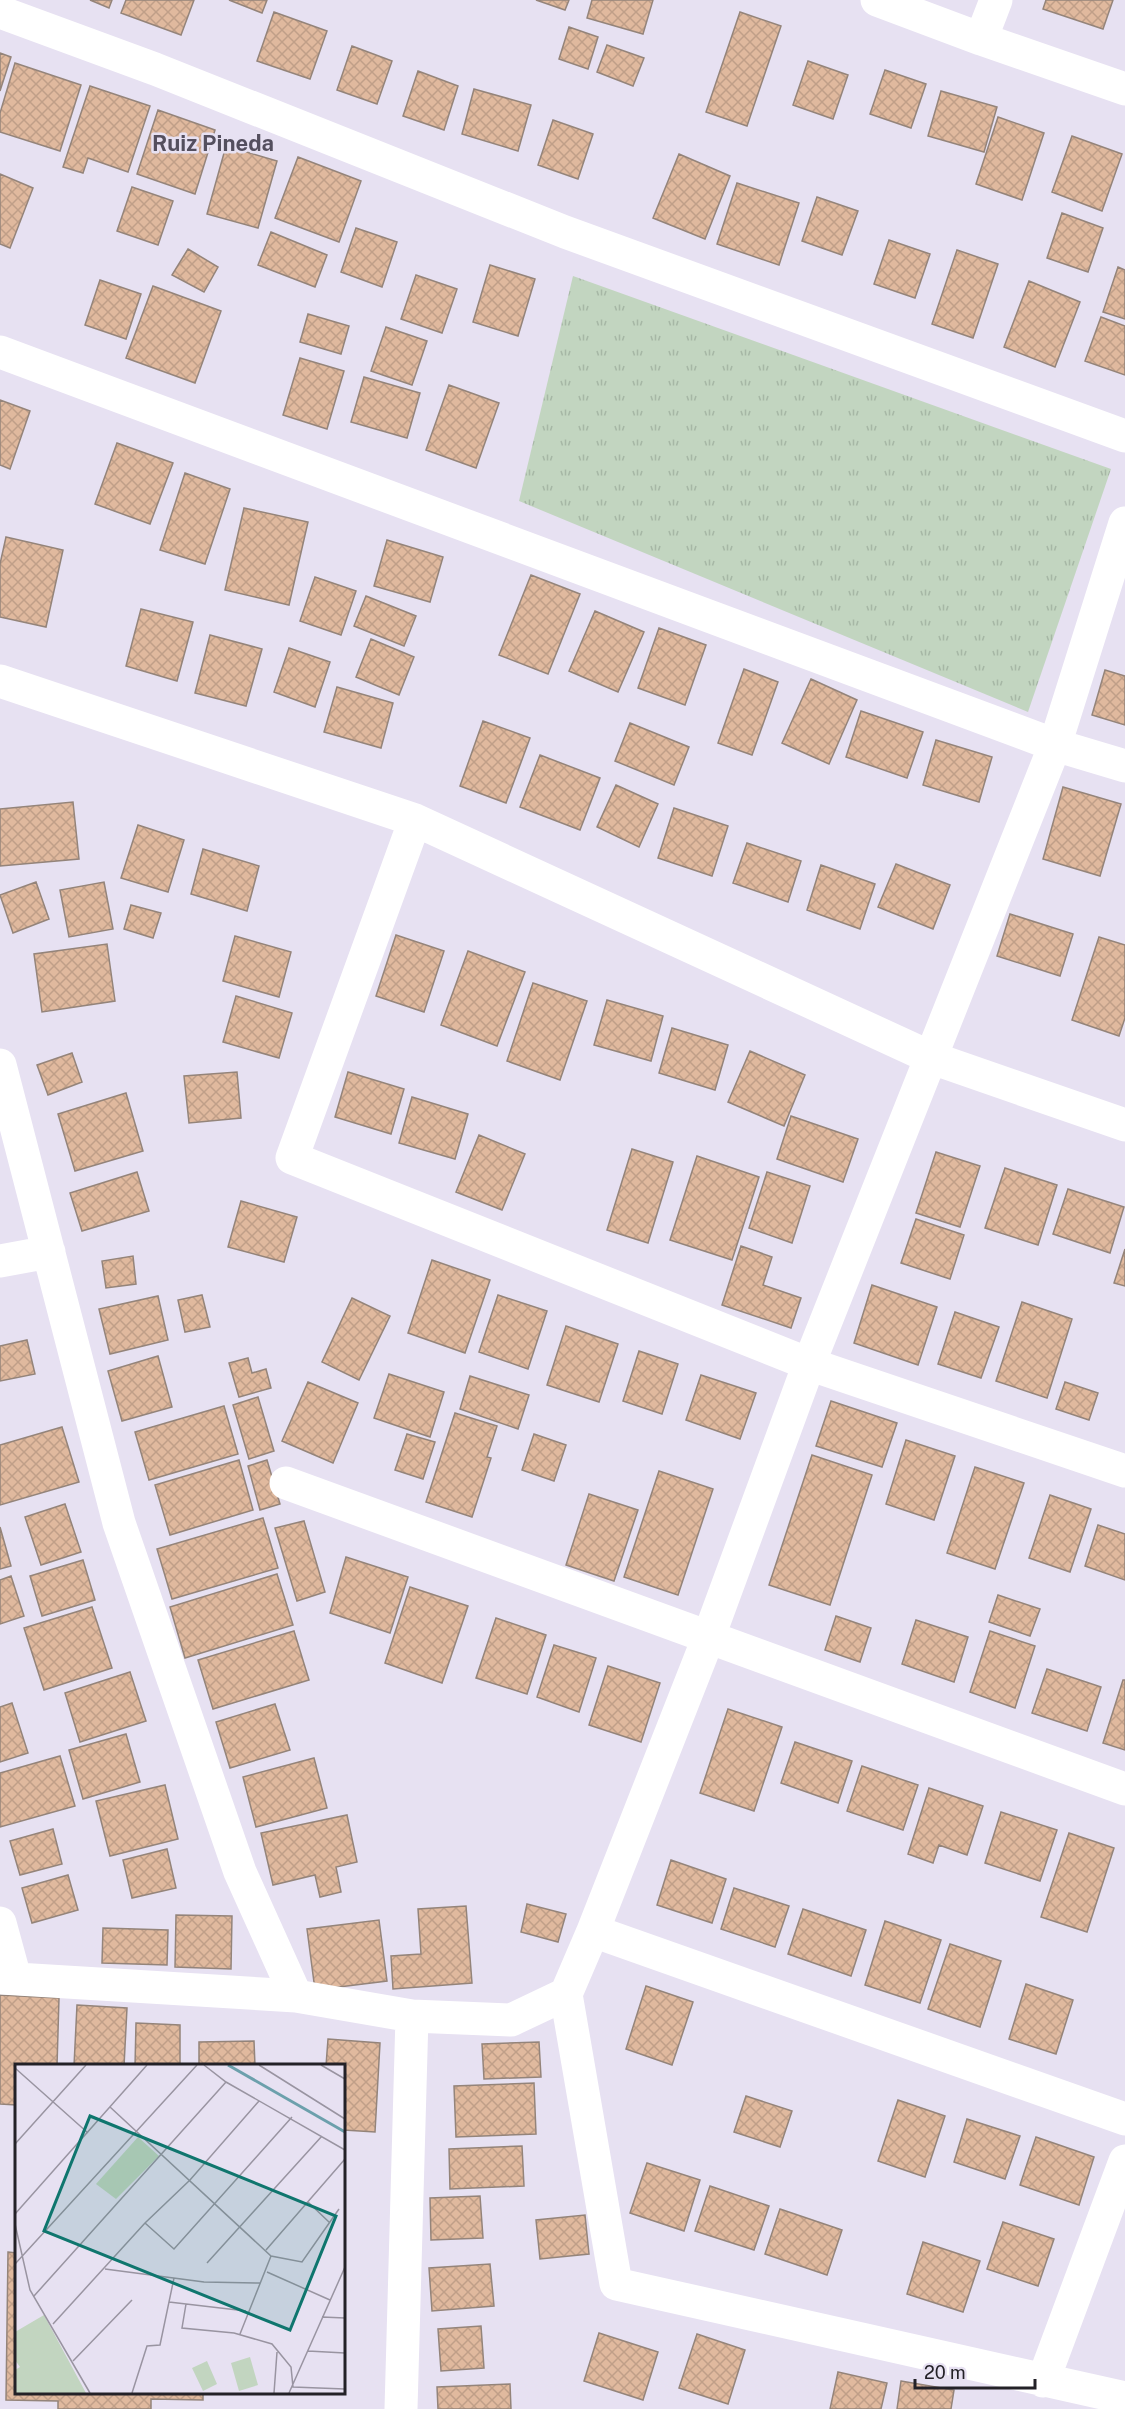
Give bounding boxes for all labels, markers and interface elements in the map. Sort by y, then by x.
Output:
district label: Ruiz Pineda [152,130,274,156]
inset map [15,2064,345,2394]
scale bar [915,2352,1035,2390]
text: 20 m [924,2362,966,2383]

